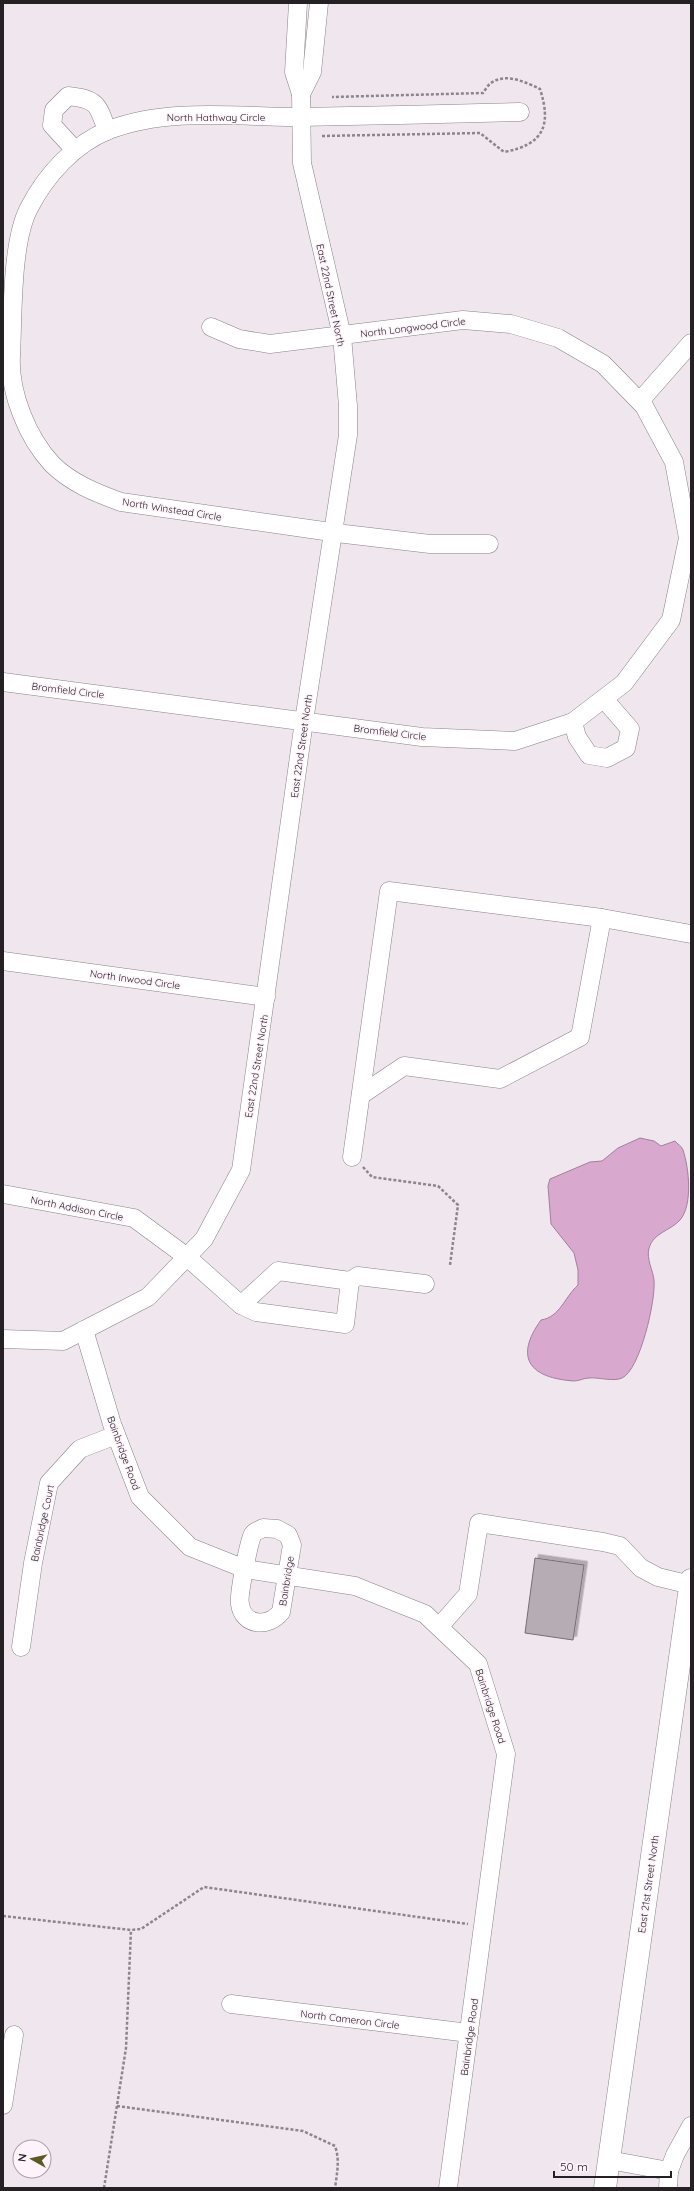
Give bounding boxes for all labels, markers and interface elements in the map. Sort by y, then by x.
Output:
street label: North Hathway Circle [167,111,266,124]
street label: East 22nd Street North [313,243,348,348]
street label: North Longwood Circle [360,315,467,340]
street label: North Winstead Circle [121,495,223,524]
street label: Bromfield Circle [31,680,105,701]
street label: East 22nd Street North [288,693,315,799]
street label: Bromfield Circle [353,722,427,743]
street label: North Inwood Circle [89,967,181,992]
street label: East 22nd Street North [242,1013,271,1119]
street label: North Addison Circle [29,1193,125,1224]
street label: Bainbridge Road [104,1414,143,1492]
street label: Bainbridge Court [28,1483,57,1563]
street label: Bainbridge [276,1555,297,1607]
street label: Bainbridge Road [472,1667,509,1745]
street label: East 21st Street North [635,1834,662,1934]
street label: Bainbridge Road [458,1998,481,2077]
street label: North Cameron Circle [300,2007,401,2032]
north arrow [12,2139,52,2179]
text: N [15,2153,30,2163]
scale bar [554,2153,671,2179]
text: 50 m [560,2159,588,2174]

